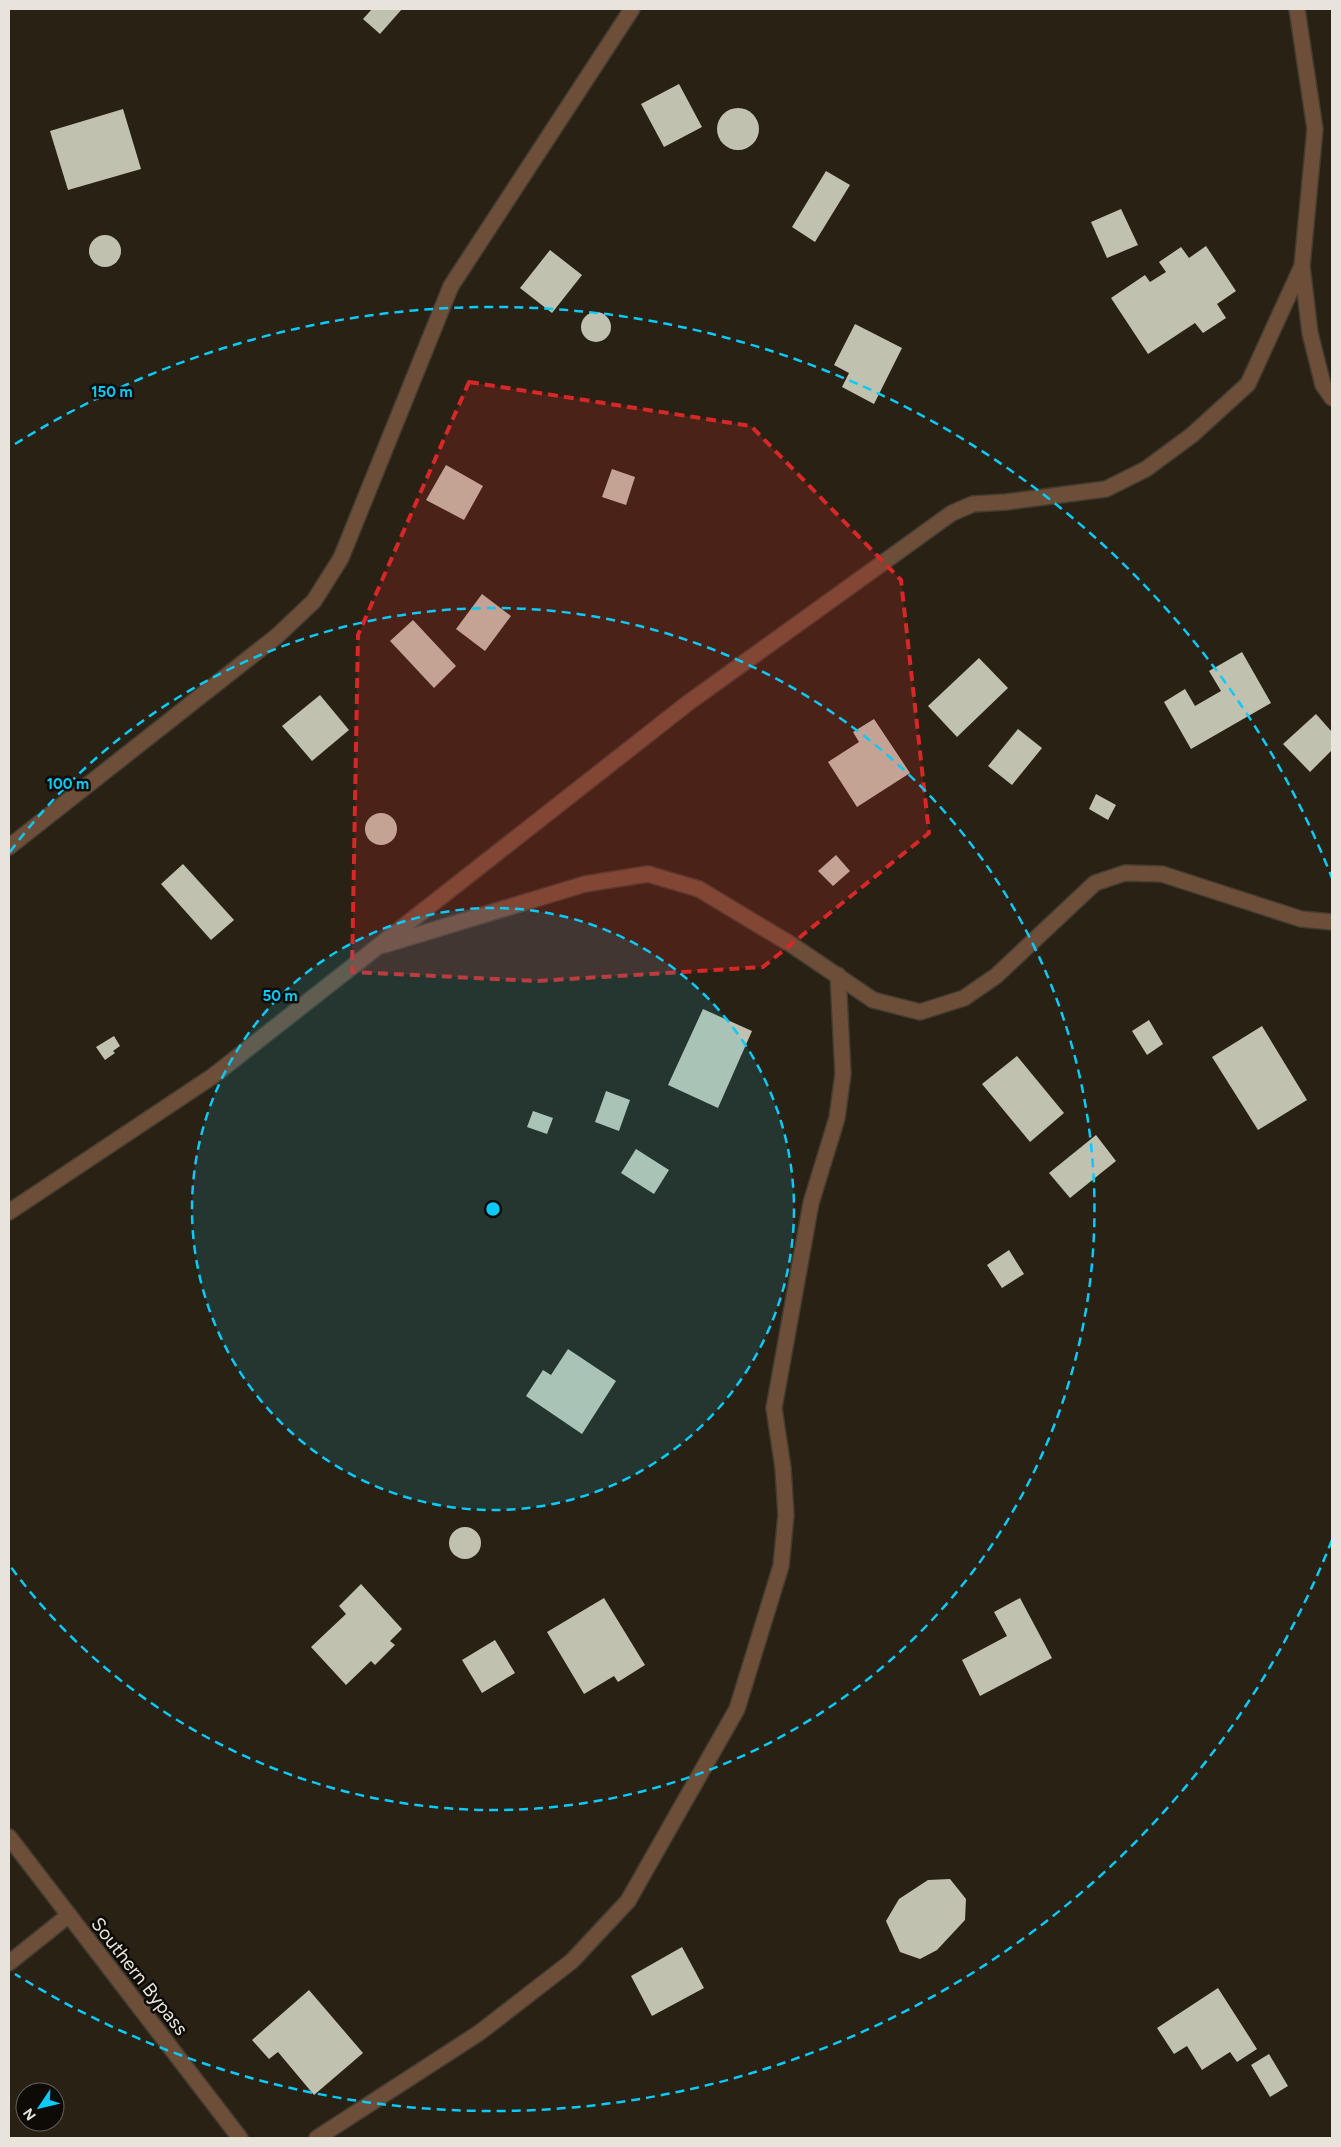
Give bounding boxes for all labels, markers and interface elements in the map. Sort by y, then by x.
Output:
text: 150 m [91,383,133,401]
text: 100 m [47,775,89,793]
text: 50 m [262,987,298,1005]
centre of rings [484,1200,502,1218]
street label: Southern Bypass [86,1913,193,2040]
north arrow [15,2082,65,2132]
text: N [20,2105,40,2123]

